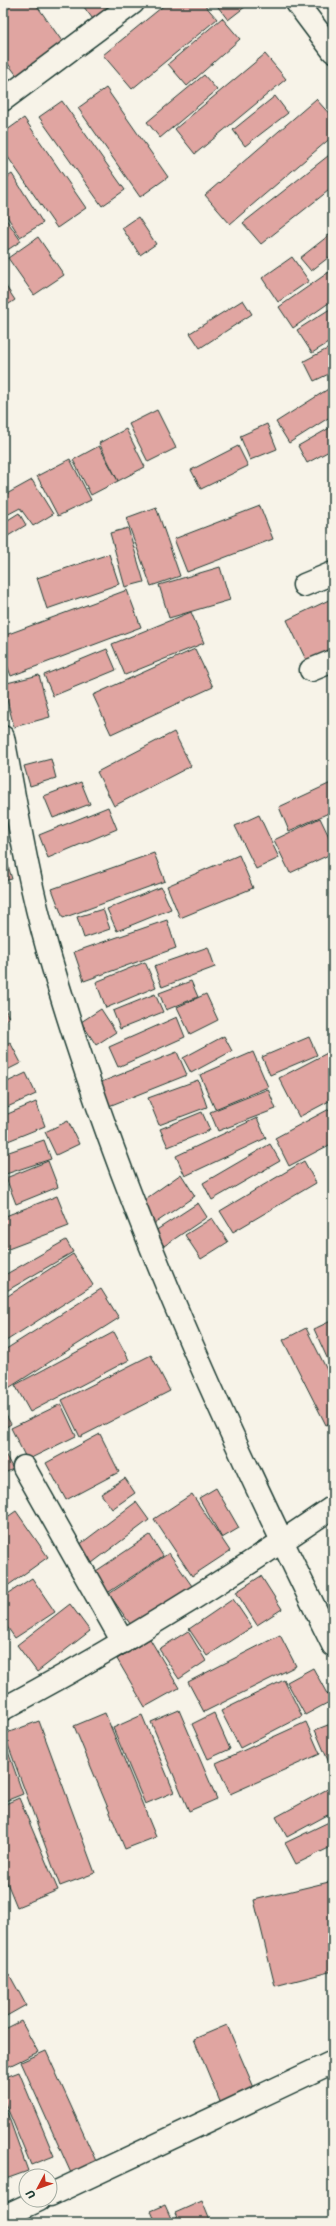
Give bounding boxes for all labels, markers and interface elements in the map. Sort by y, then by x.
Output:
north arrow [18,2168,58,2208]
text: U [21,2185,40,2203]

